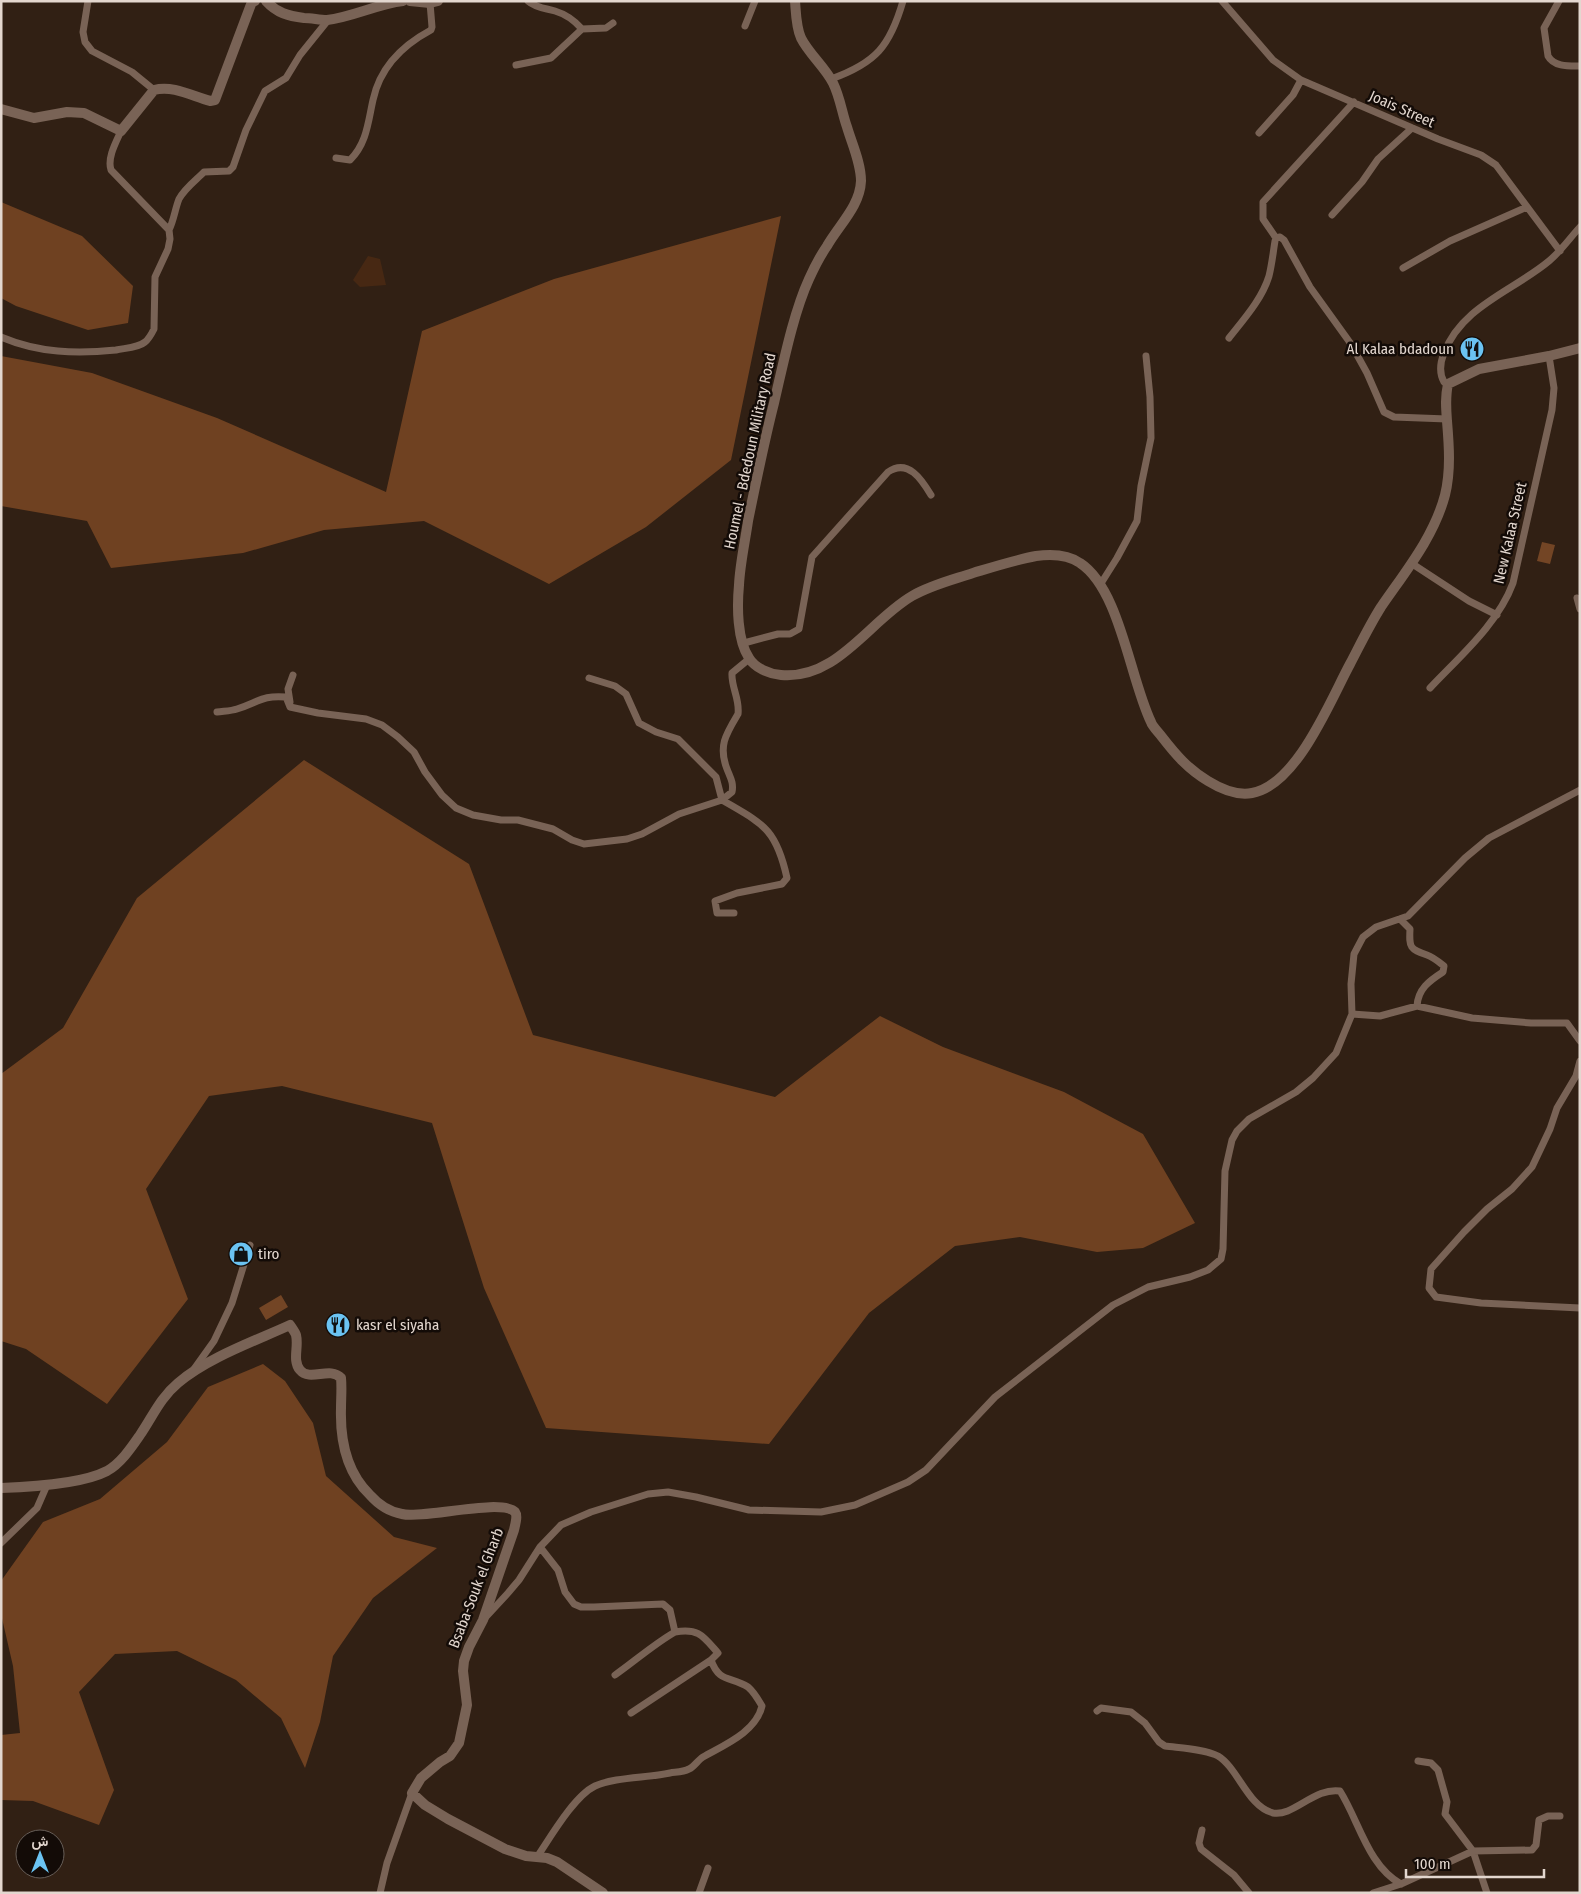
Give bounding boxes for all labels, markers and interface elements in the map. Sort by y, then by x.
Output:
street label: Joais Street [1366,87,1438,131]
restaurant icon: Al Kalaa bdadoun [1459,336,1485,362]
place label: Al Kalaa bdadoun [1347,340,1454,358]
street label: Houmel - Bdedoun Military Road [720,351,780,551]
street label: New Kalaa Street [1490,480,1530,586]
shop icon: tiro [228,1241,254,1267]
place label: tiro [258,1245,280,1263]
restaurant icon: kasr el siyaha [325,1312,351,1338]
place label: kasr el siyaha [356,1316,439,1334]
street label: Bsaba-Souk el Gharb [445,1525,507,1651]
north arrow [15,1829,65,1879]
text: ش [32,1833,49,1850]
scale bar [1406,1846,1544,1878]
text: 100 m [1414,1855,1451,1873]

